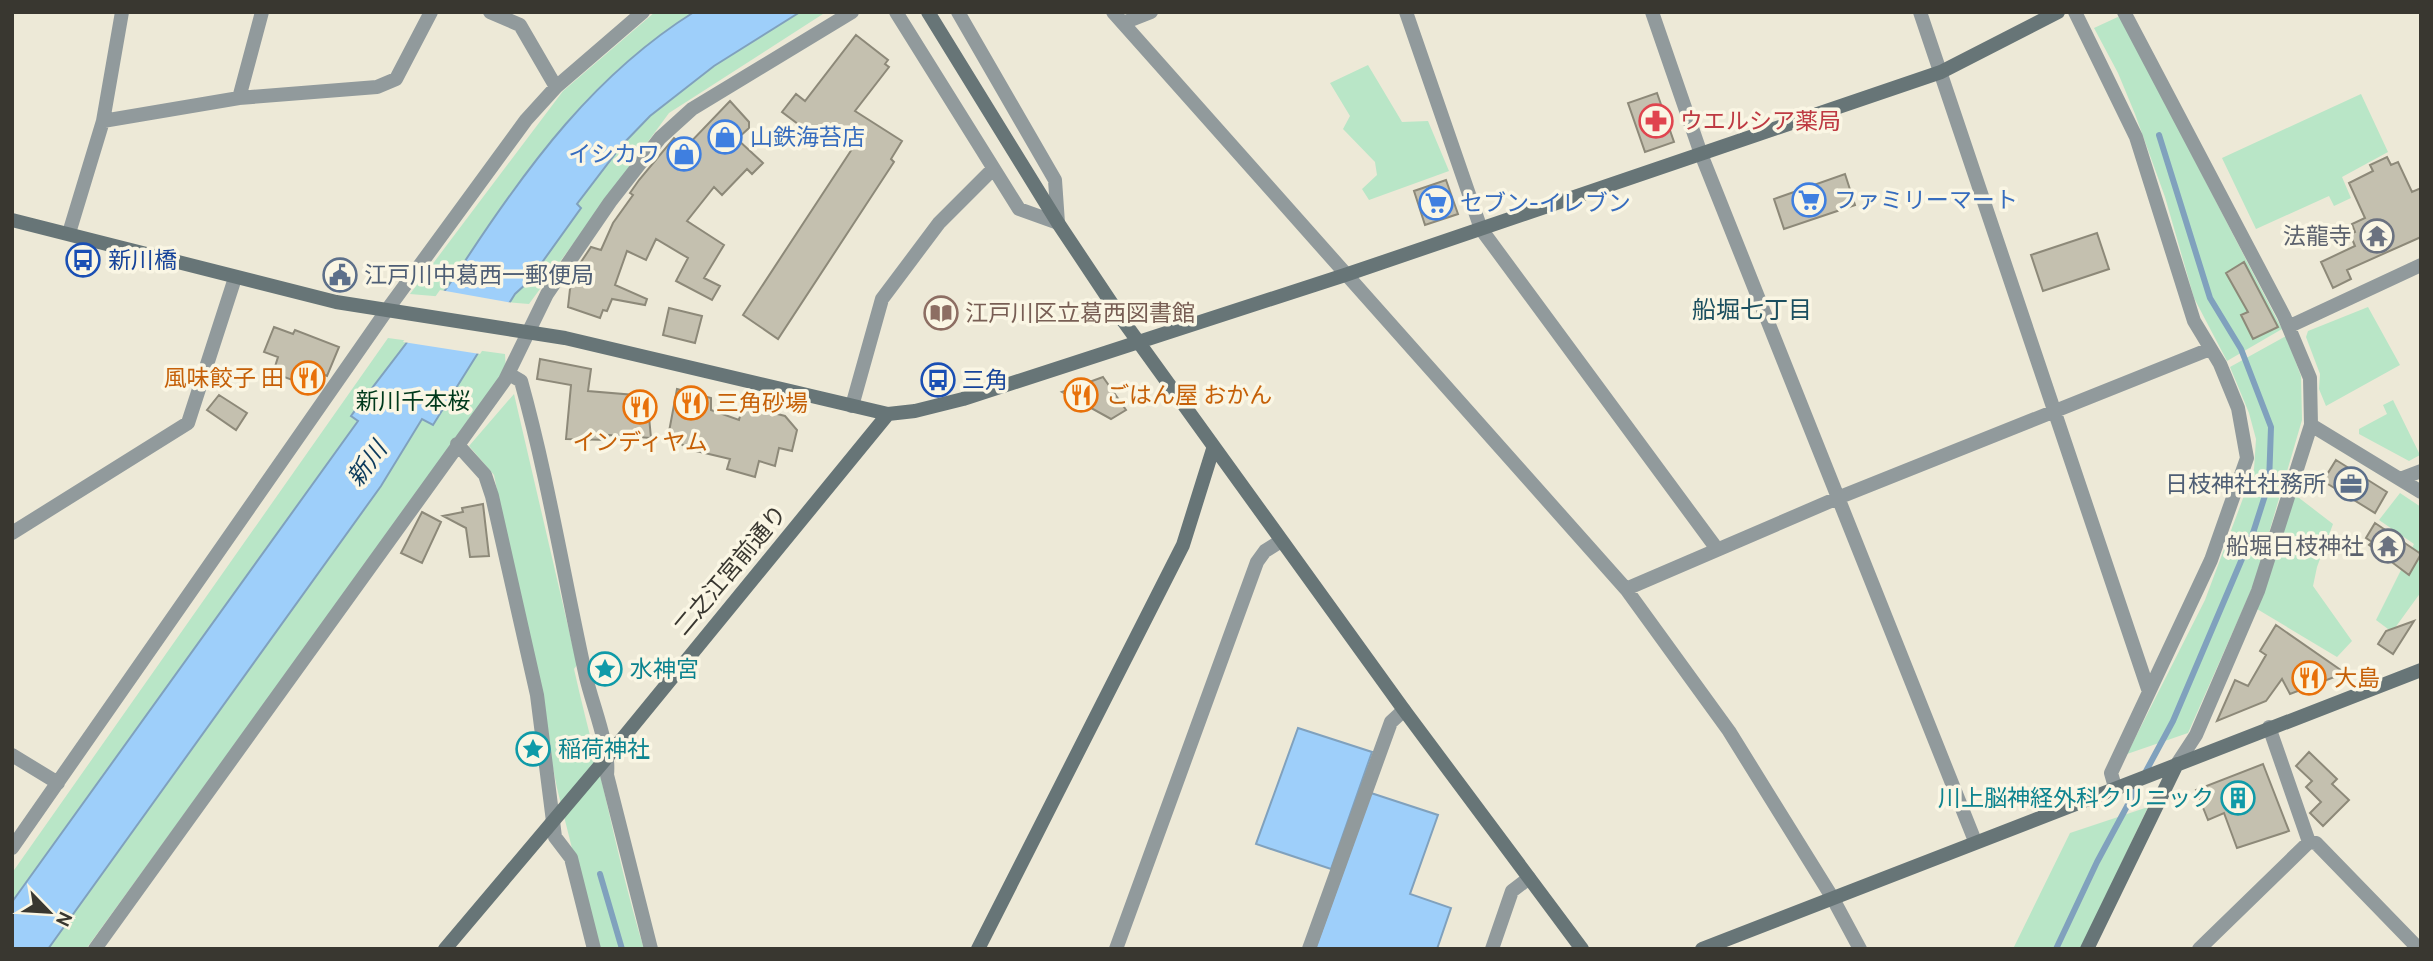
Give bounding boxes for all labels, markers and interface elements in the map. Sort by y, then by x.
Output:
pharmacy icon: ウエルシア薬局 [1637,102,1675,140]
place label: ウエルシア薬局 [1680,107,1841,135]
shop icon: 山鉄海苔店 [706,118,744,156]
place label: 山鉄海苔店 [750,123,865,151]
shop icon: イシカワ [665,135,703,173]
place label: イシカワ [568,140,660,168]
supermarket icon: ファミリーマート [1790,181,1828,219]
supermarket icon: セブン-イレブン [1417,184,1455,222]
place label: ファミリーマート [1834,186,2018,214]
place label: セブン-イレブン [1460,189,1631,217]
temple icon: 法龍寺 [2358,217,2396,255]
place label: 法龍寺 [2283,222,2352,250]
bus stop icon: 新川橋 [64,241,102,279]
place label: 新川橋 [108,246,177,274]
public building icon: 江戸川中葛西一郵便局 [321,256,359,294]
place label: 江戸川中葛西一郵便局 [364,261,594,289]
library icon: 江戸川区立葛西図書館 [922,294,960,332]
district label: 船堀七丁目 [1692,295,1812,324]
place label: 江戸川区立葛西図書館 [965,299,1195,327]
restaurant icon: 風味餃子 田 [289,359,327,397]
bus stop icon: 三角 [919,361,957,399]
place label: 風味餃子 田 [164,364,284,392]
place label: 三角 [962,366,1008,394]
restaurant icon: ごはん屋 おかん [1062,376,1100,414]
place label: ごはん屋 おかん [1106,381,1272,409]
restaurant icon: 三角砂場 [672,384,710,422]
park label: 新川千本桜 [356,387,471,415]
restaurant icon: インディヤム [621,388,659,426]
place label: 三角砂場 [716,389,808,417]
place label: インディヤム [572,428,708,456]
water label: 新川 [341,433,394,492]
office icon: 日枝神社社務所 [2332,465,2370,503]
place label: 日枝神社社務所 [2165,470,2326,498]
street label: 二之江宮前通り [668,499,792,641]
temple icon: 船堀日枝神社 [2369,527,2407,565]
place label: 船堀日枝神社 [2226,532,2364,560]
place icon: 水神宮 [586,650,624,688]
place label: 水神宮 [630,655,699,683]
restaurant icon: 大島 [2290,659,2328,697]
place label: 大島 [2334,664,2380,692]
place icon: 稲荷神社 [514,730,552,768]
place label: 稲荷神社 [558,735,650,763]
building icon: 川上脳神経外科クリニック [2219,779,2257,817]
place label: 川上脳神経外科クリニック [1938,784,2214,812]
north arrow [14,877,84,947]
text: N [51,908,77,930]

